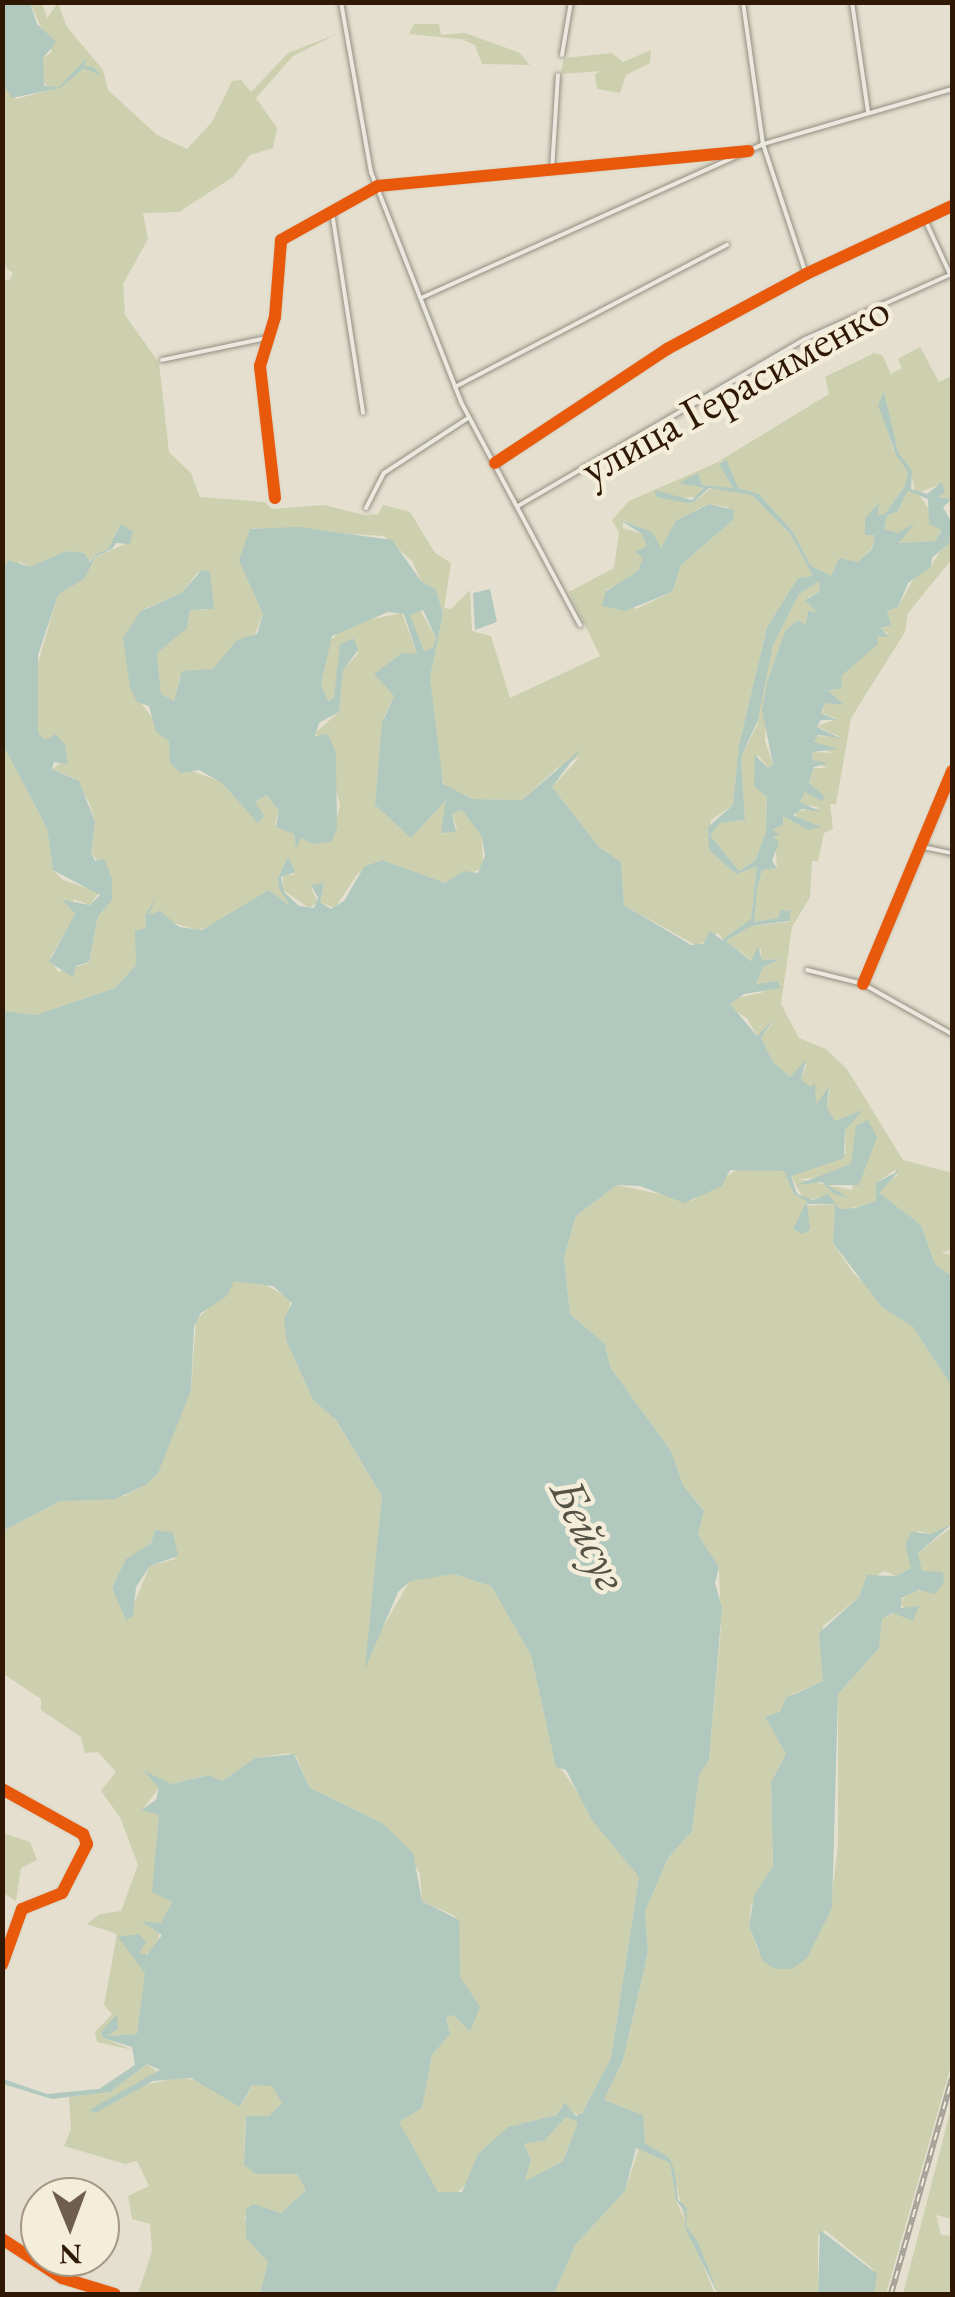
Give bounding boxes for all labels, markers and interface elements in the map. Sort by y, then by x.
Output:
street label: улица Герасименко [571,282,899,496]
water label: Бейсуг [538,1468,642,1600]
north arrow [20,2177,120,2277]
text: N [59,2237,82,2273]

